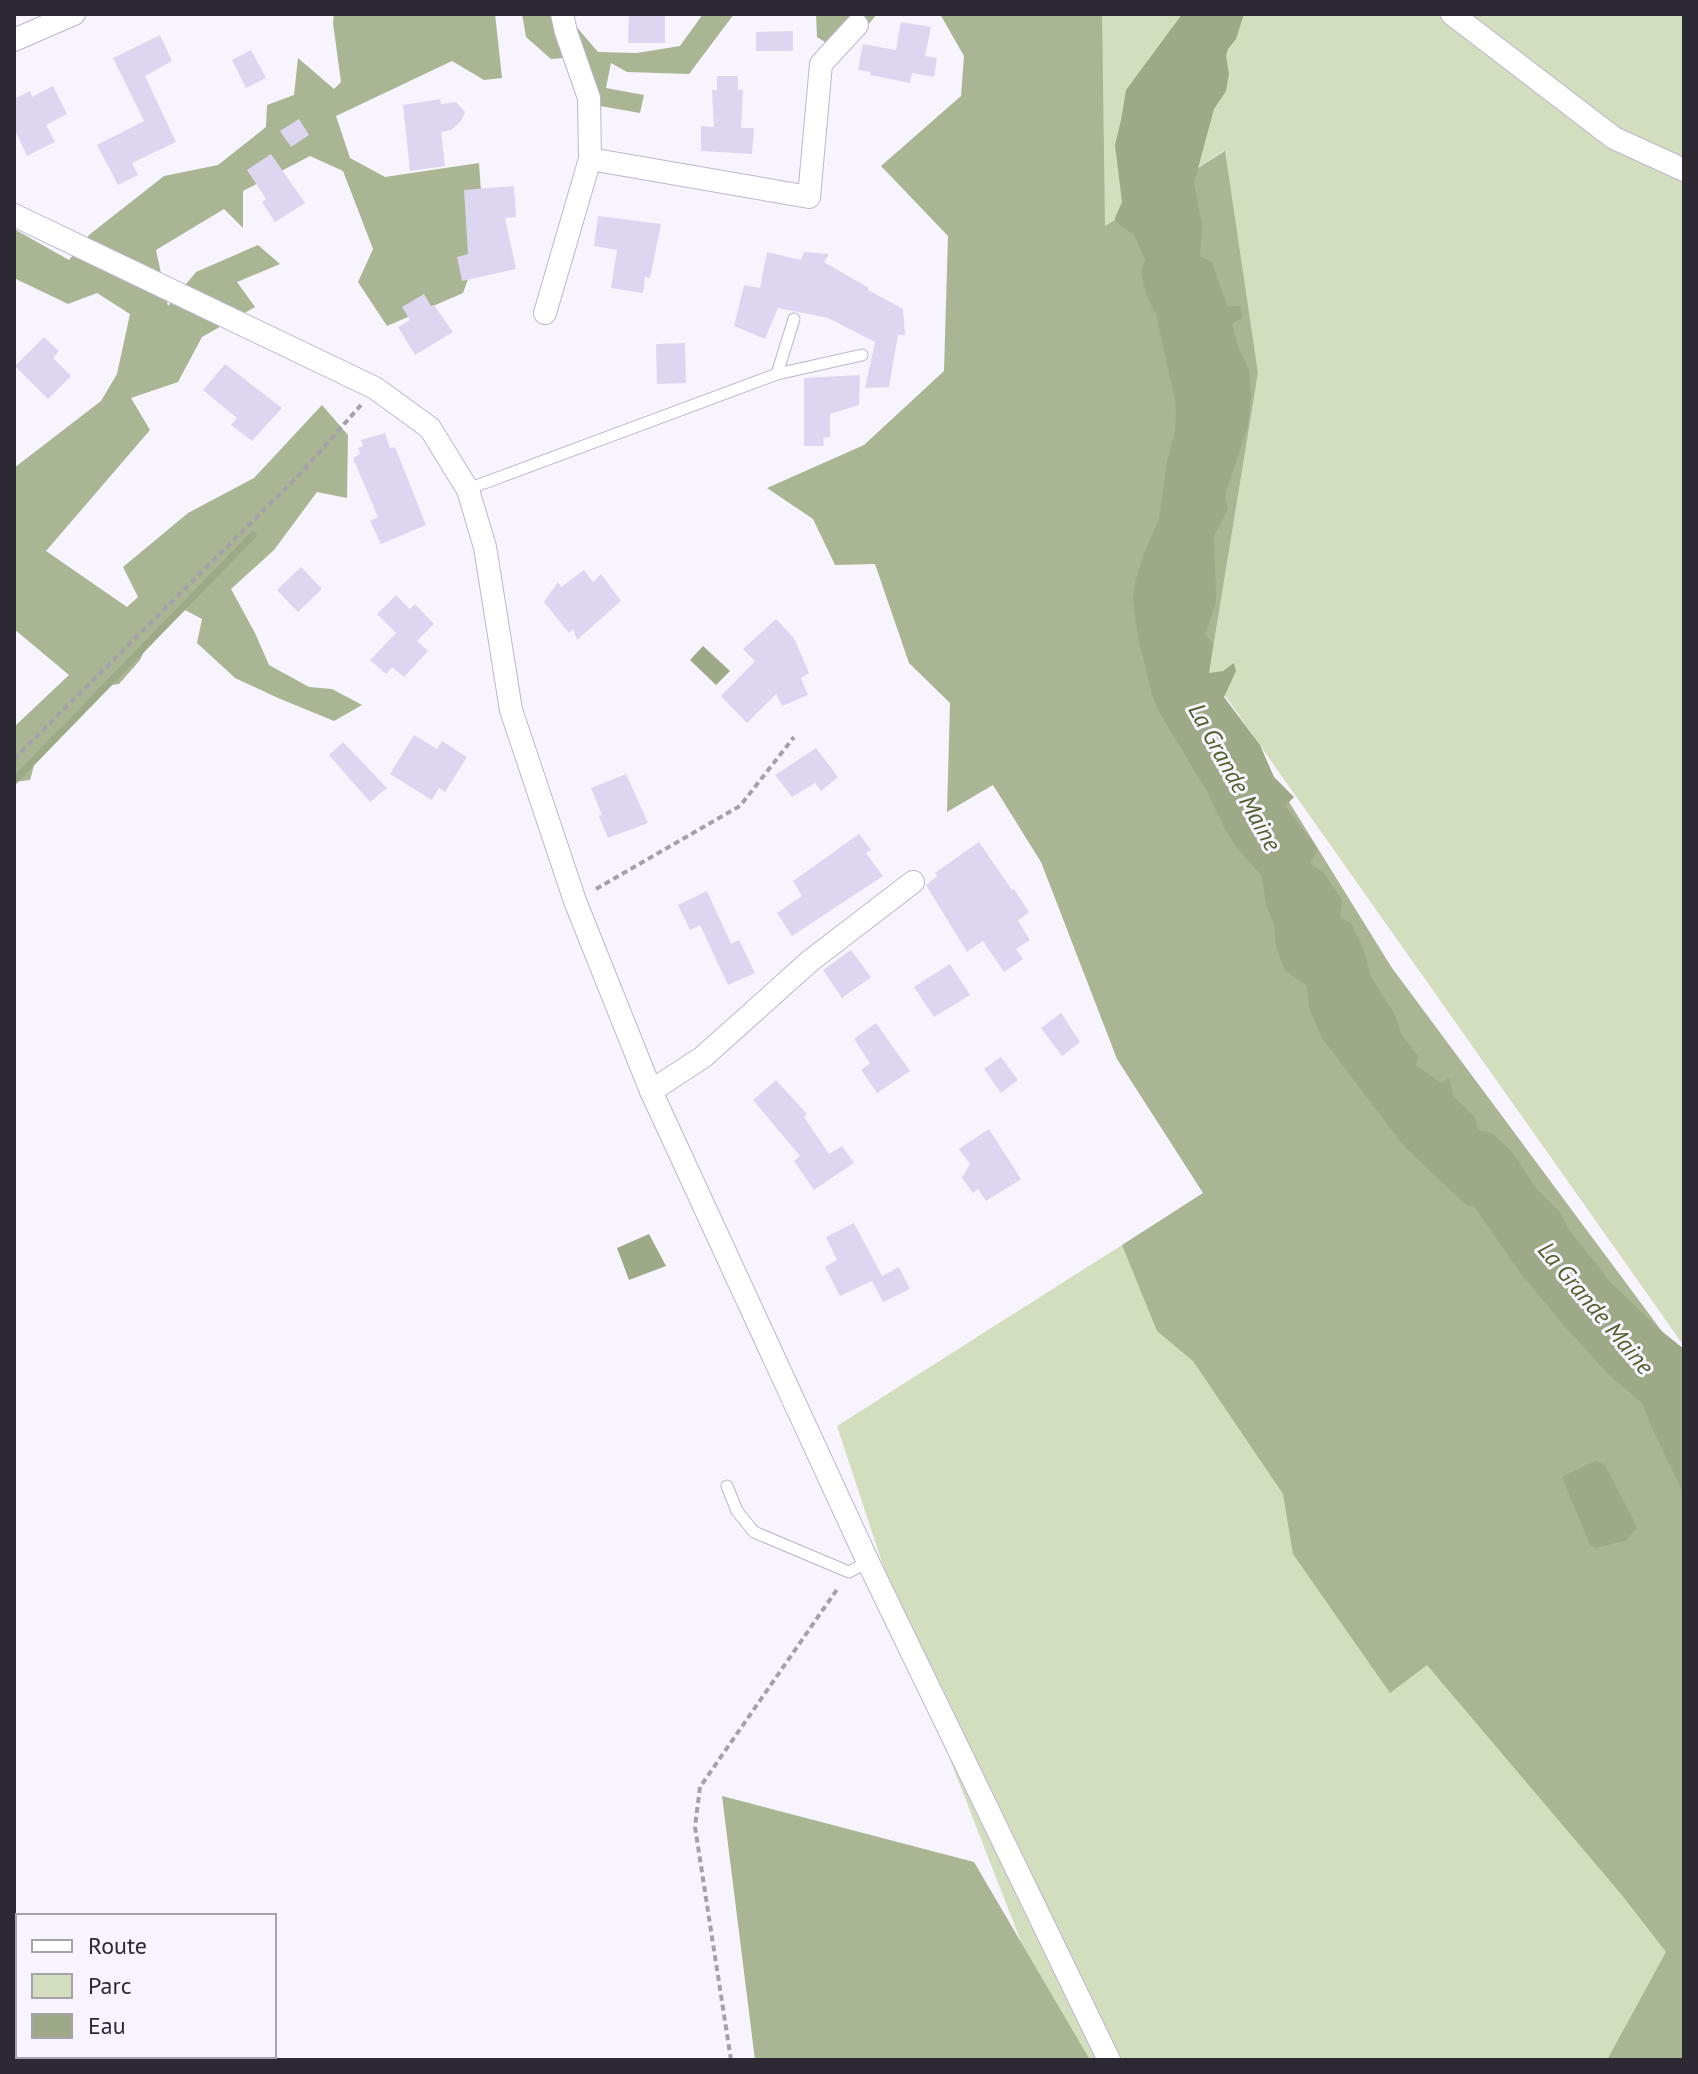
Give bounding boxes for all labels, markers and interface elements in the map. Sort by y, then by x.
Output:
water label: La Grande Maine [1182,698,1288,856]
water label: La Grande Maine [1531,1235,1661,1381]
legend [16,1914,276,2058]
text: Route [88,1930,147,1961]
text: Parc [88,1970,132,2001]
text: Eau [88,2010,126,2041]

